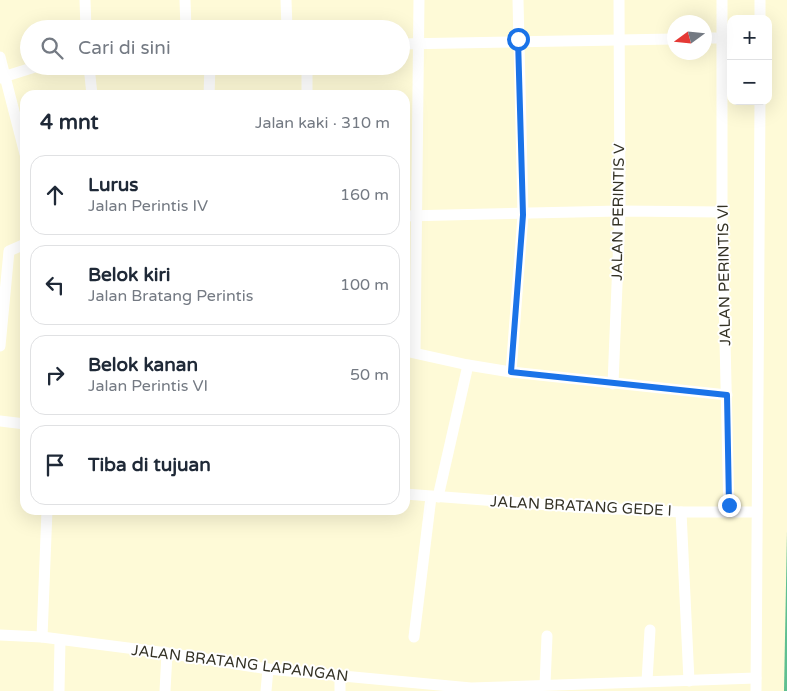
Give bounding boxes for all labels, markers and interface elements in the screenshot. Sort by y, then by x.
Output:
north arrow [667,15,712,60]
map controls [727,15,772,105]
button: + [727,15,772,60]
search box [20,20,410,75]
route start [507,28,530,51]
icon: search [38,34,66,62]
text: Cari di sini [78,37,171,59]
button: − [727,60,772,105]
text: 4 mnt [40,110,99,135]
text: Jalan kaki · 310 m [255,113,390,133]
street label: JALAN PERINTIS V [608,143,628,281]
text: Lurus [88,174,138,196]
icon: ahead [41,181,69,209]
text: 160 m [340,185,389,205]
text: Jalan Perintis IV [88,196,208,216]
street label: JALAN PERINTIS VI [714,204,734,346]
text: Belok kiri [88,264,171,286]
icon: left [41,271,69,299]
text: 100 m [340,275,389,295]
text: Jalan Bratang Perintis [88,286,253,306]
text: Belok kanan [88,354,198,376]
icon: right [41,361,69,389]
text: 50 m [350,365,389,385]
text: Jalan Perintis VI [88,376,208,396]
icon: arrive [41,451,69,479]
text: Tiba di tujuan [88,454,211,476]
street label: JALAN BRATANG GEDE I [490,492,672,520]
route end [718,494,741,517]
street label: JALAN BRATANG LAPANGAN [130,641,350,685]

